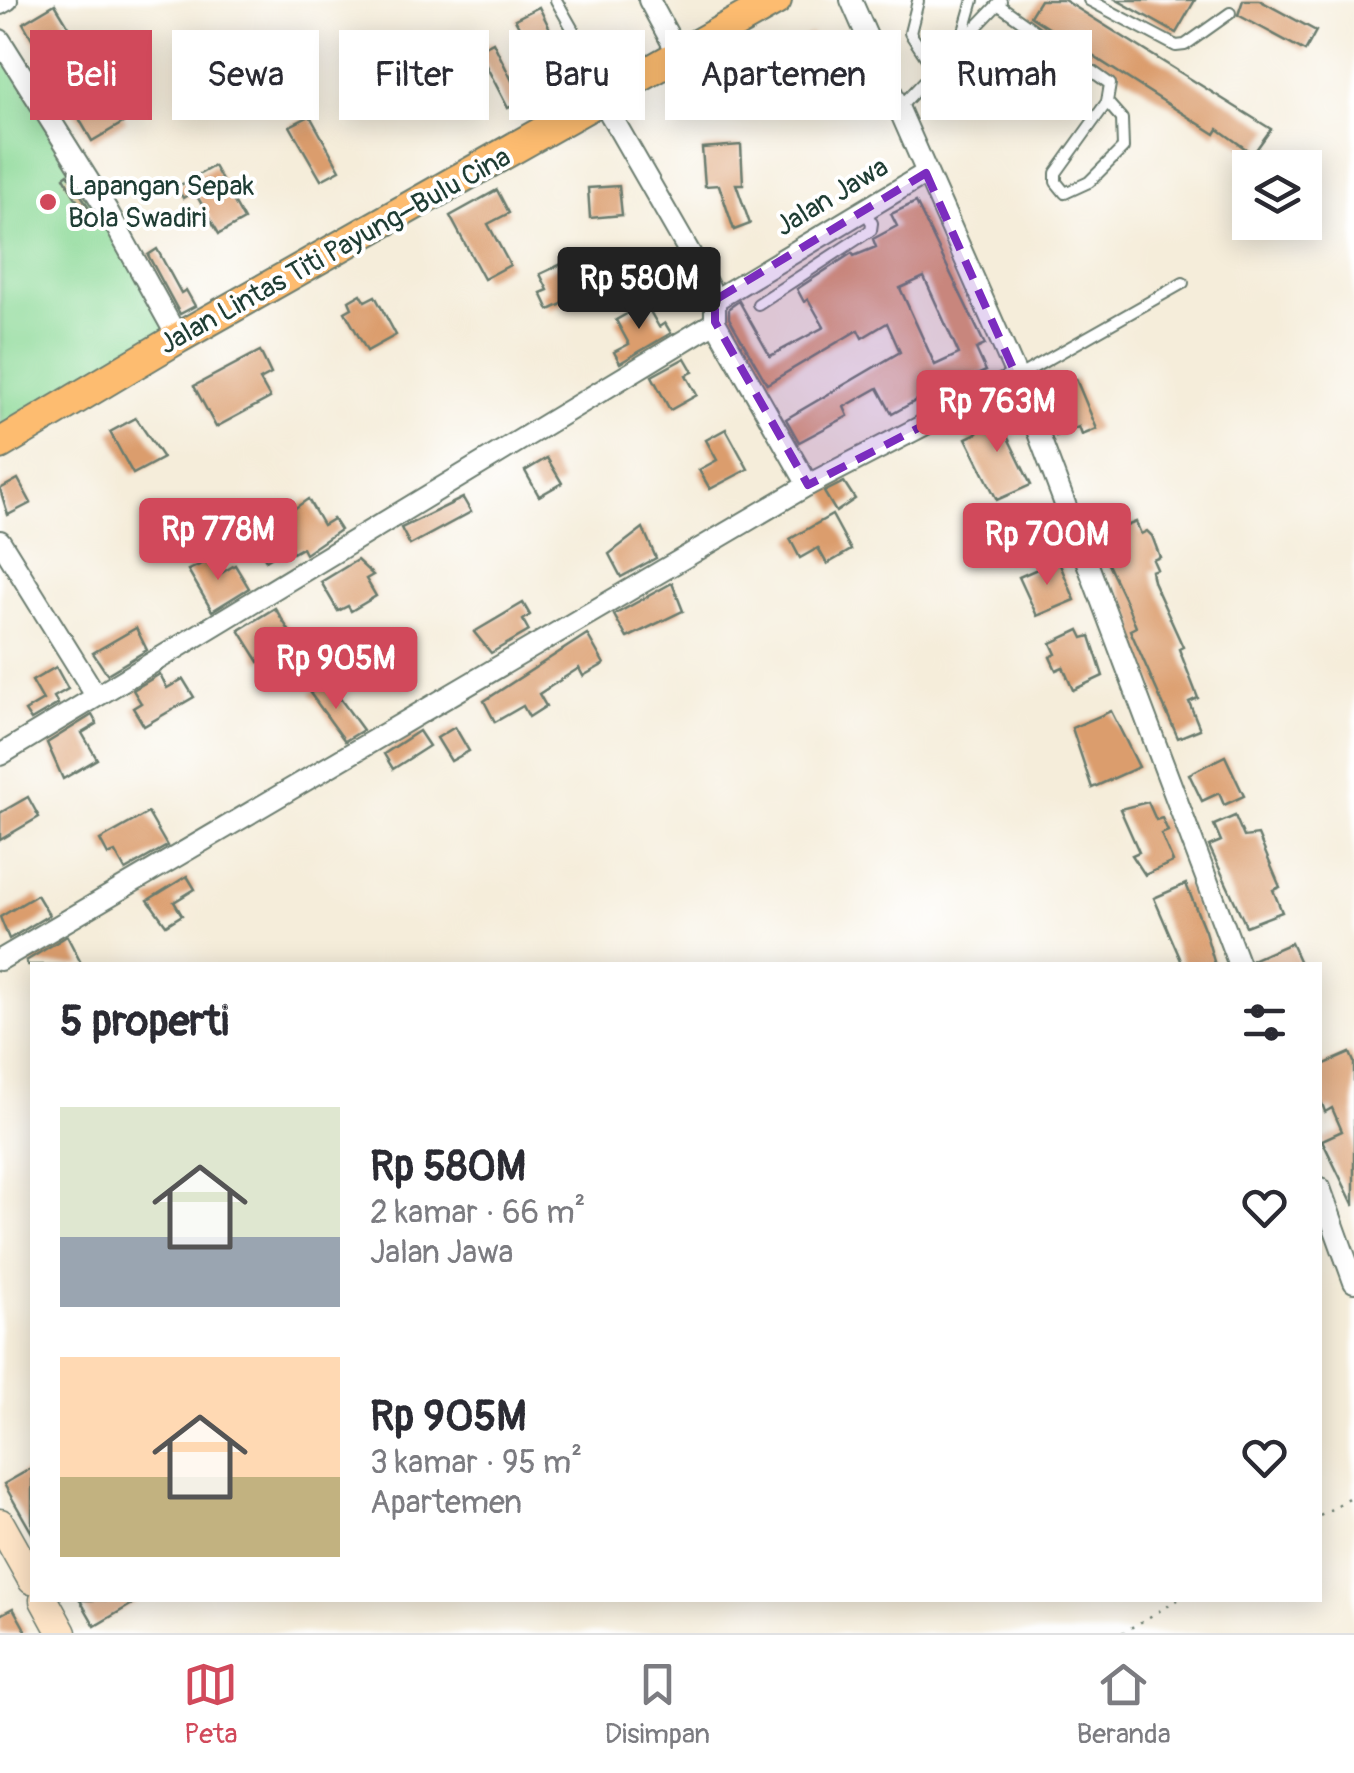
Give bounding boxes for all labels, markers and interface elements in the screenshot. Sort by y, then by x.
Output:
chip: Beli [30,30,152,120]
chip: Sewa [172,30,319,120]
chip: Filter [339,30,489,120]
chip: Baru [509,30,645,120]
chip: Apartemen [665,30,901,120]
chip: Rumah [921,30,1092,120]
street label: Jalan Lintas Titi Payung–Bulu Cina [153,140,517,362]
street label: Jalan Jawa [769,150,895,244]
map controls [1232,150,1322,240]
button: layers [1232,150,1322,240]
place label: Lapangan Sepak Bola Swadiri [68,169,255,236]
marker: Lapangan Sepak Bola Swadiri [37,191,59,213]
pin: Rp 580M [547,247,731,332]
text: Rp 580M [580,259,698,299]
pin: Rp 763M [905,370,1089,455]
text: Rp 763M [938,382,1056,422]
pin: Rp 778M [126,498,310,583]
pin: Rp 700M [955,503,1139,588]
text: Rp 778M [161,510,275,550]
text: Rp 700M [985,515,1109,555]
pin: Rp 905M [244,627,428,712]
text: Rp 905M [276,639,396,679]
icon: filters [1237,995,1292,1050]
text: 5 properti [60,996,229,1048]
text: Rp 580M [370,1141,526,1193]
icon: home [140,1147,260,1267]
icon: heart [1237,1180,1292,1235]
text: 2 kamar · 66 m² [370,1193,586,1233]
text: Jalan Jawa [370,1233,514,1273]
text: Rp 905M [370,1391,527,1443]
icon: home [140,1397,260,1517]
icon: heart [1237,1430,1292,1485]
text: 3 kamar · 95 m² [370,1443,582,1483]
text: Apartemen [370,1483,522,1523]
tab: Peta [183,1657,238,1752]
tab: Disimpan [605,1657,710,1752]
tab: Beranda [1076,1657,1171,1752]

